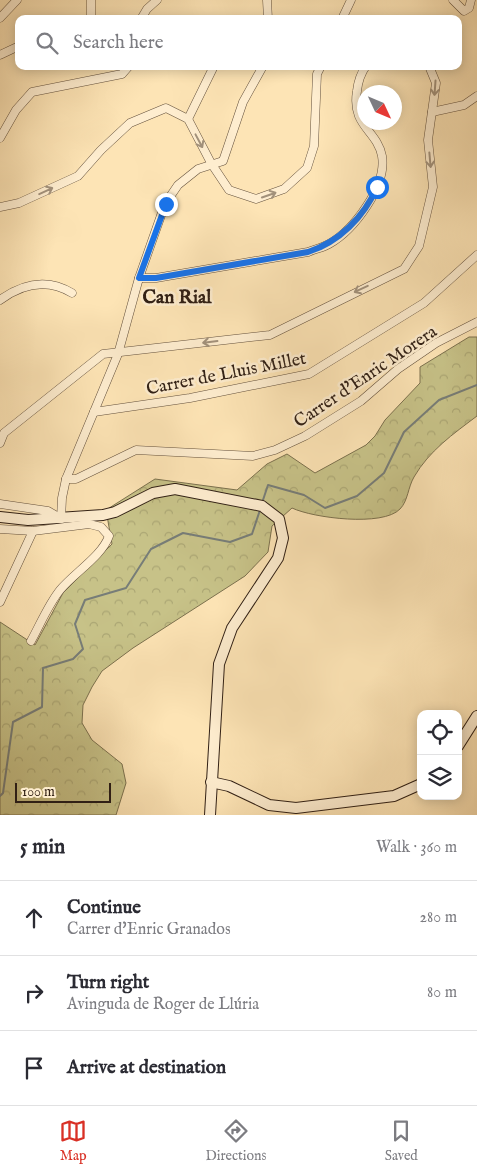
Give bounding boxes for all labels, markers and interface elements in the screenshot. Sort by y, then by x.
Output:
search box [15,15,462,70]
icon: search [33,29,61,57]
text: Search here [73,31,164,55]
one-way arrow [431,80,440,96]
north arrow [357,85,402,130]
one-way arrow [195,133,204,148]
one-way arrow [425,152,435,168]
route start [366,176,389,199]
one-way arrow [38,185,53,195]
one-way arrow [260,189,276,199]
route end [155,193,178,216]
one-way arrow [354,285,369,295]
district label: Can Rial [143,286,212,310]
street label: Carrer d'Enric Morera [290,321,442,434]
one-way arrow [202,337,218,347]
street label: Carrer de Lluis Millet [144,348,308,401]
map controls [417,710,462,800]
button: locate [417,710,462,755]
button: layers [417,755,462,800]
scale bar [15,780,111,803]
text: 100 m [22,783,55,801]
text: 5 min [20,834,65,861]
text: Walk · 360 m [376,838,457,858]
text: Continue [67,896,141,920]
icon: ahead [20,904,48,932]
text: 280 m [420,908,457,928]
text: Carrer d'Enric Granados [67,920,231,940]
text: Turn right [67,971,149,995]
icon: right [20,979,48,1007]
text: 80 m [427,983,457,1003]
text: Avinguda de Roger de Llúria [67,995,259,1015]
icon: arrive [20,1054,48,1082]
text: Arrive at destination [67,1056,226,1080]
tab: Map [59,1117,87,1165]
tab: Directions [205,1117,266,1165]
tab: Saved [385,1117,418,1165]

